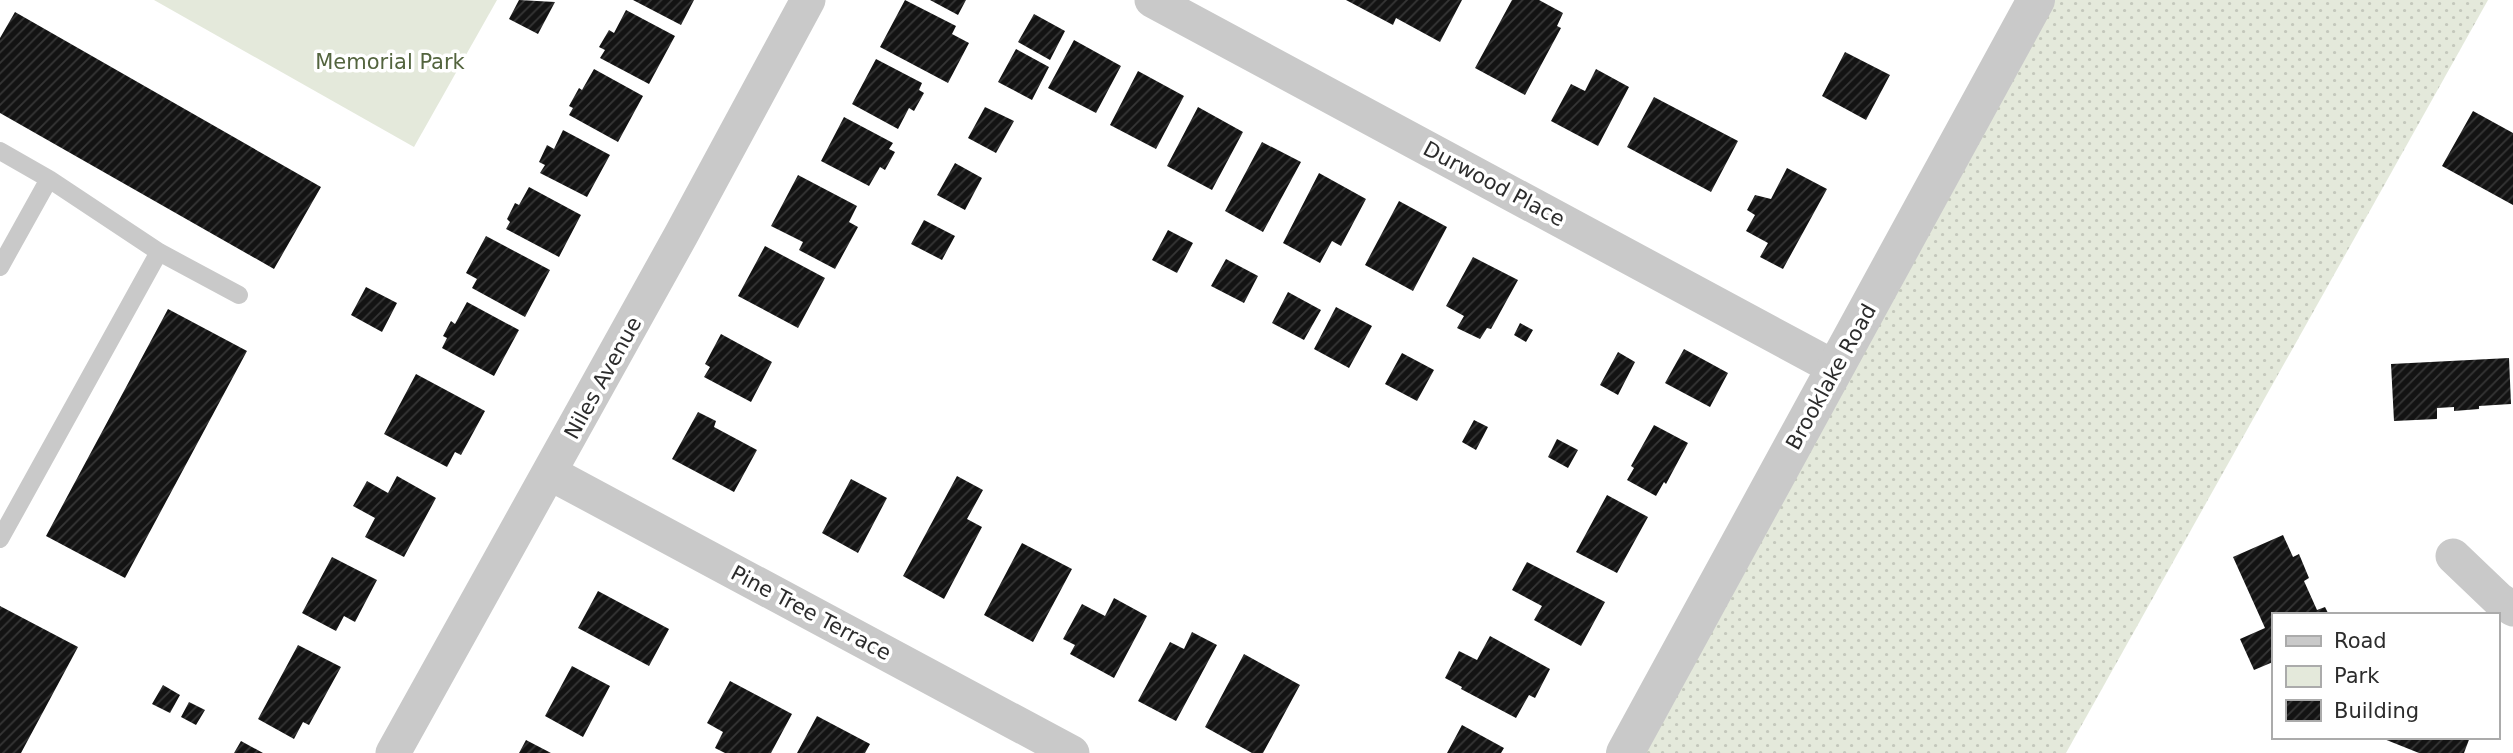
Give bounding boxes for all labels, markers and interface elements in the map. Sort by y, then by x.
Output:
park label: Memorial Park [315,50,466,74]
street label: Durwood Place [1419,137,1569,231]
street label: Brooklake Road [1781,300,1881,454]
street label: Niles Avenue [560,313,646,443]
street label: Pine Tree Terrace [727,561,895,665]
legend [2272,613,2499,739]
text: Road [2334,629,2387,653]
text: Park [2334,664,2380,688]
text: Building [2334,699,2419,723]

